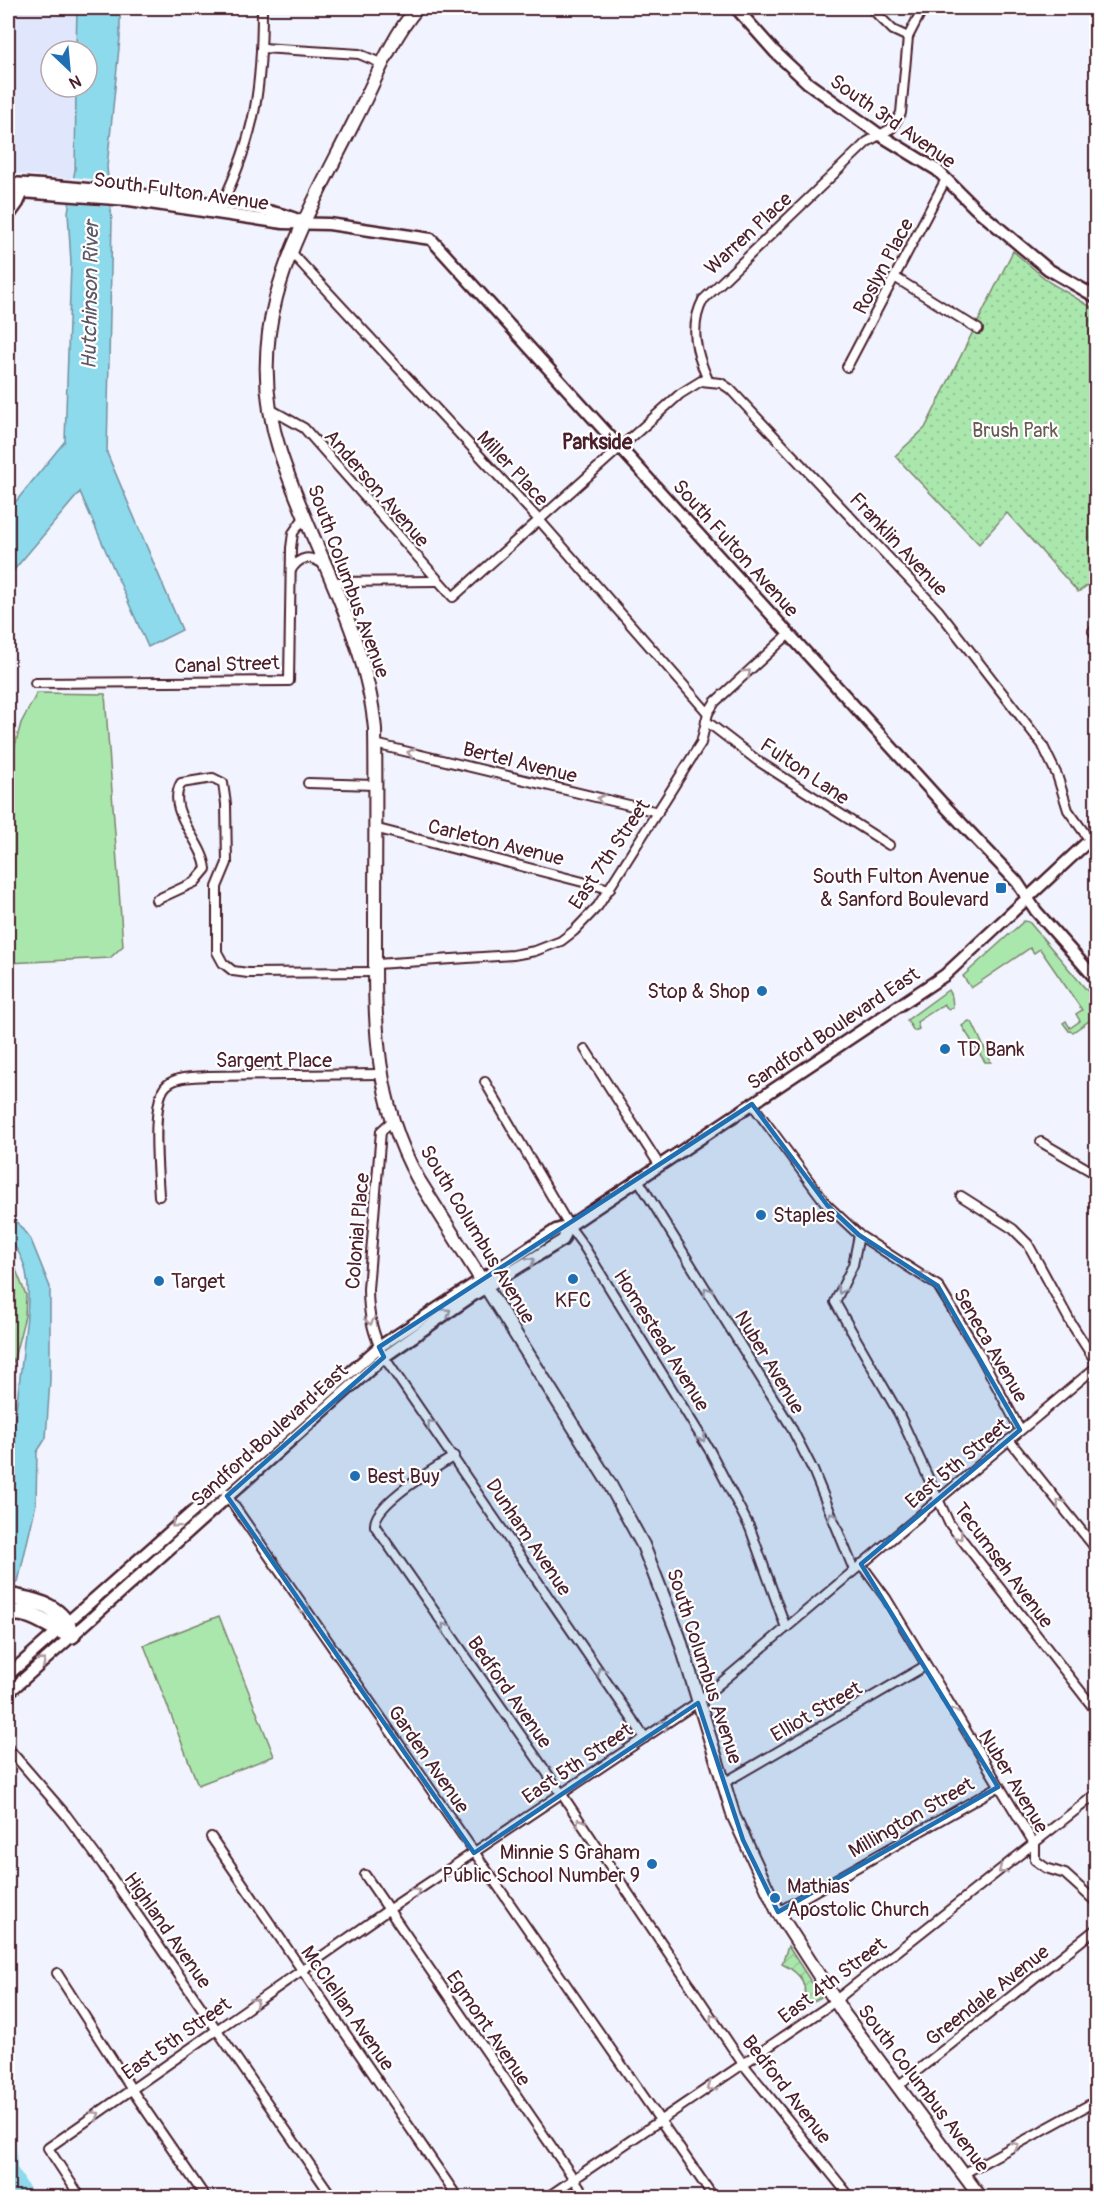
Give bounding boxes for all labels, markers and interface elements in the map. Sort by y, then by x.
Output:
north arrow [39,39,99,99]
street label: South 3rd Avenue [825,69,961,174]
text: N [66,70,84,93]
street label: South Fulton Avenue [92,167,270,216]
street label: Warren Place [699,186,797,280]
street label: Roslyn Place [848,214,919,319]
water label: Hutchinson River [76,218,105,370]
park label: Brush Park [972,418,1059,443]
street label: Anderson Avenue [319,424,435,552]
street label: Miller Place [471,425,554,511]
district label: Parkside [562,429,633,456]
street label: South Fulton Avenue [667,474,804,623]
street label: South Columbus Avenue [302,481,395,681]
street label: Franklin Avenue [844,487,953,602]
street label: Canal Street [174,650,281,679]
one-way arrow [741,669,751,680]
street label: Fulton Lane [755,732,854,810]
street label: Bertel Avenue [460,736,580,789]
one-way arrow [406,747,416,760]
one-way arrow [596,793,606,806]
street label: East 7th Street [563,794,656,914]
street label: Carleton Avenue [425,814,567,871]
place label: South Fulton Avenue & Sanford Boulevard [812,864,989,912]
marker: South Fulton Avenue & Sanford Boulevard [994,881,1008,895]
street label: Sandford Boulevard East [742,961,925,1095]
place label: Stop & Shop [647,979,750,1004]
marker: Stop & Shop [755,984,769,998]
place label: TD Bank [957,1037,1025,1062]
marker: TD Bank [938,1042,952,1056]
street label: Sargent Place [216,1048,332,1073]
street label: South Columbus Avenue [414,1140,541,1328]
street label: Colonial Place [340,1172,375,1290]
place label: Staples [773,1203,835,1228]
marker: Staples [754,1208,768,1222]
one-way arrow [524,1257,535,1268]
street label: Homestead Avenue [608,1265,715,1416]
place label: Target [171,1269,226,1294]
one-way arrow [919,1271,930,1282]
marker: KFC [566,1272,580,1286]
marker: Target [152,1274,166,1288]
one-way arrow [836,1283,848,1294]
street label: Seneca Avenue [948,1284,1033,1407]
one-way arrow [703,1287,715,1297]
place label: KFC [555,1288,591,1313]
street label: Nuber Avenue [729,1306,810,1419]
one-way arrow [441,1308,452,1319]
one-way arrow [363,1316,376,1326]
street label: Sandford Boulevard East [186,1358,354,1512]
street label: East 5th Street [900,1412,1015,1514]
one-way arrow [427,1420,438,1431]
one-way arrow [695,1432,707,1442]
place label: Best Buy [367,1464,440,1489]
marker: Best Buy [348,1469,362,1483]
street label: Dunham Avenue [480,1474,577,1601]
street label: Tecumseh Avenue [948,1498,1059,1633]
one-way arrow [1056,1499,1067,1510]
one-way arrow [827,1511,839,1522]
one-way arrow [171,1517,182,1528]
one-way arrow [951,1530,962,1541]
street label: South Columbus Avenue [661,1565,748,1767]
one-way arrow [299,1603,310,1614]
one-way arrow [441,1623,452,1634]
street label: Bedford Avenue [462,1631,557,1753]
one-way arrow [35,1658,46,1669]
one-way arrow [597,1667,608,1678]
street label: Elliot Street [766,1675,867,1747]
street label: Garden Avenue [382,1701,475,1818]
one-way arrow [948,1707,960,1718]
street label: East 5th Street [517,1717,638,1810]
one-way arrow [659,1720,669,1732]
street label: Nuber Avenue [973,1725,1054,1838]
street label: Millington Street [844,1771,979,1863]
one-way arrow [576,1817,587,1828]
place label: Minnie S Graham Public School Number 9 [442,1840,640,1888]
marker: Minnie S Graham Public School Number 9 [645,1857,659,1871]
one-way arrow [998,1863,1009,1874]
street label: Highland Avenue [118,1867,217,1993]
place label: Mathias Apostolic Church [787,1874,929,1922]
one-way arrow [409,1888,420,1899]
marker: Mathias Apostolic Church [768,1891,782,1905]
street label: East 4th Street [773,1931,892,2029]
street label: Greendale Avenue [920,1939,1054,2051]
street label: McClellan Avenue [295,1941,400,2076]
street label: Egmont Avenue [441,1966,536,2091]
street label: East 5th Street [117,1991,237,2085]
one-way arrow [249,1999,260,2010]
street label: South Columbus Avenue [852,1999,995,2177]
one-way arrow [709,2014,720,2025]
street label: Bedford Avenue [736,2030,837,2149]
one-way arrow [707,2080,718,2091]
one-way arrow [89,2111,100,2122]
one-way arrow [1008,2142,1019,2153]

